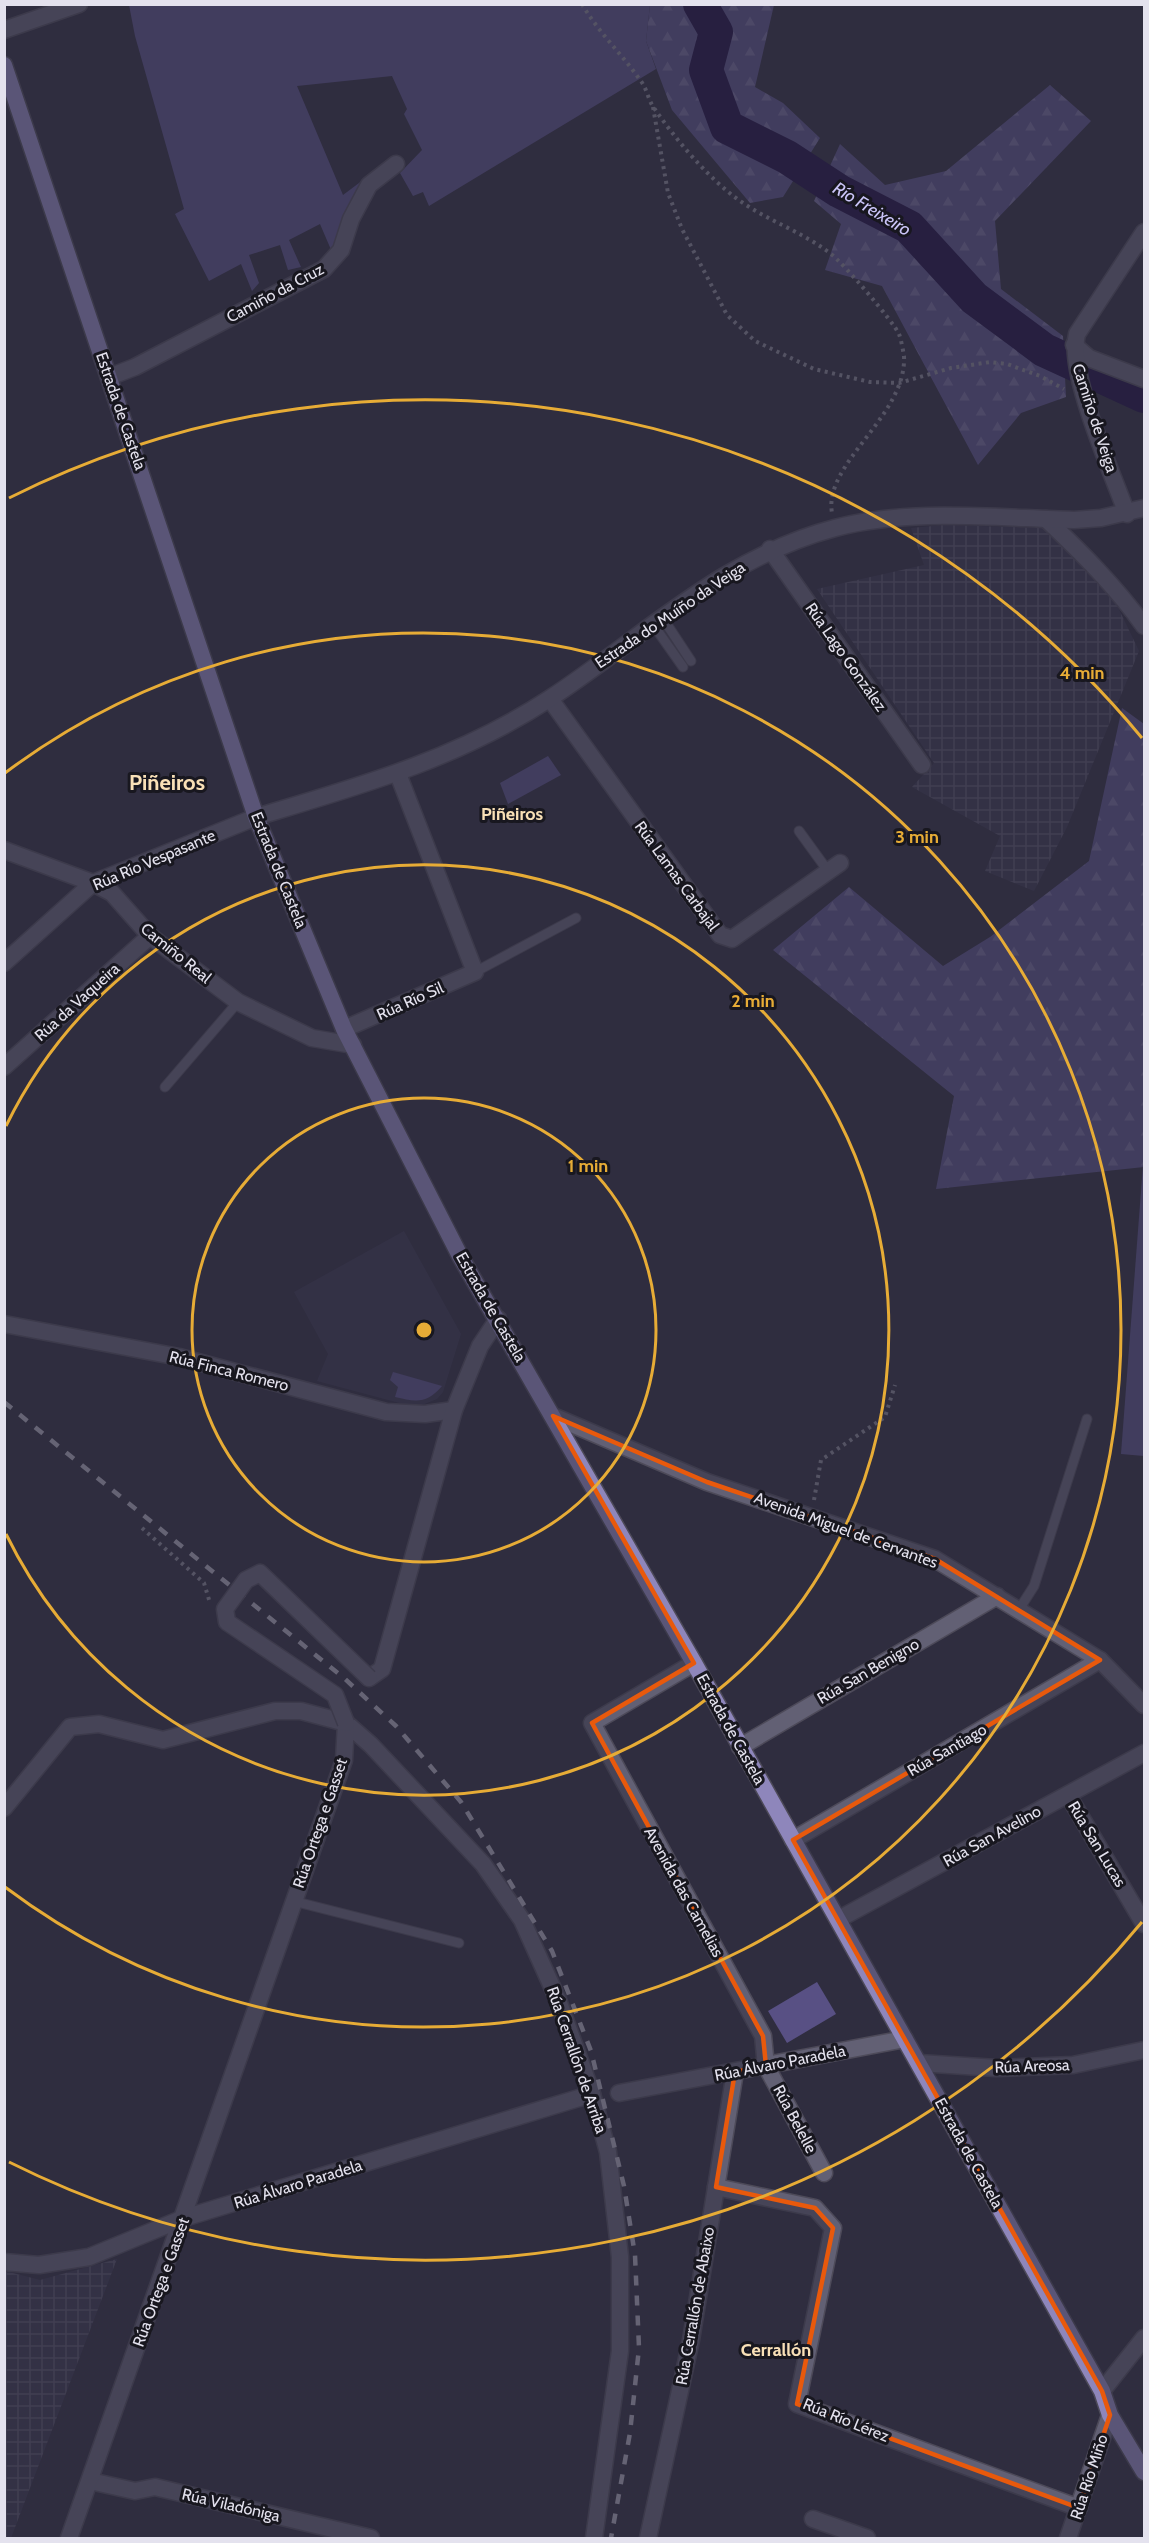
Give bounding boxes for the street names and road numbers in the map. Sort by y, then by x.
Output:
street label: Camiño da Cruz [223,259,327,327]
street label: Estrada de Castela [92,350,150,473]
street label: Camiño de Veiga [1069,361,1122,475]
street label: Estrada do Muíño da Veiga [591,557,749,672]
street label: Rúa Lago González [801,599,891,715]
street label: Estrada de Castela [247,809,311,931]
street label: Rúa Lamas Carbajal [631,818,723,935]
street label: Rúa Río Vespasante [90,826,218,894]
street label: Camiño Real [137,919,215,987]
street label: Rúa da Vaqueira [31,959,124,1045]
street label: Rúa Río Sil [374,978,446,1024]
street label: Estrada de Castela [452,1249,530,1365]
street label: Rúa Finca Romero [167,1347,291,1395]
street label: Avenida Miguel de Cervantes [752,1488,941,1572]
street label: Rúa San Benigno [814,1634,922,1708]
street label: Estrada de Castela [693,1670,769,1788]
street label: Rúa Santiago [904,1720,990,1780]
street label: Rúa Ortega e Gasset [289,1755,351,1890]
street label: Rúa San Lucas [1064,1798,1130,1891]
street label: Rúa San Avelino [940,1801,1044,1871]
street label: Avenida das Camelias [640,1824,728,1961]
street label: Rúa Cerrallón de Arriba [543,1984,611,2136]
street label: Rúa Álvaro Paradela [713,2041,847,2085]
street label: Rúa Areosa [994,2055,1070,2077]
street label: Rúa Belelle [769,2082,821,2156]
street label: Estrada de Castela [931,2094,1007,2212]
street label: Rúa Álvaro Paradela [232,2155,365,2213]
street label: Rúa Ortega e Gasset [129,2214,193,2349]
street label: Rúa Cerrallón de Abaixo [672,2225,718,2386]
street label: Rúa Río Lérez [800,2394,892,2446]
street label: Rúa Río Miño [1066,2432,1112,2522]
street label: Rúa Viladóniga [180,2484,282,2526]

